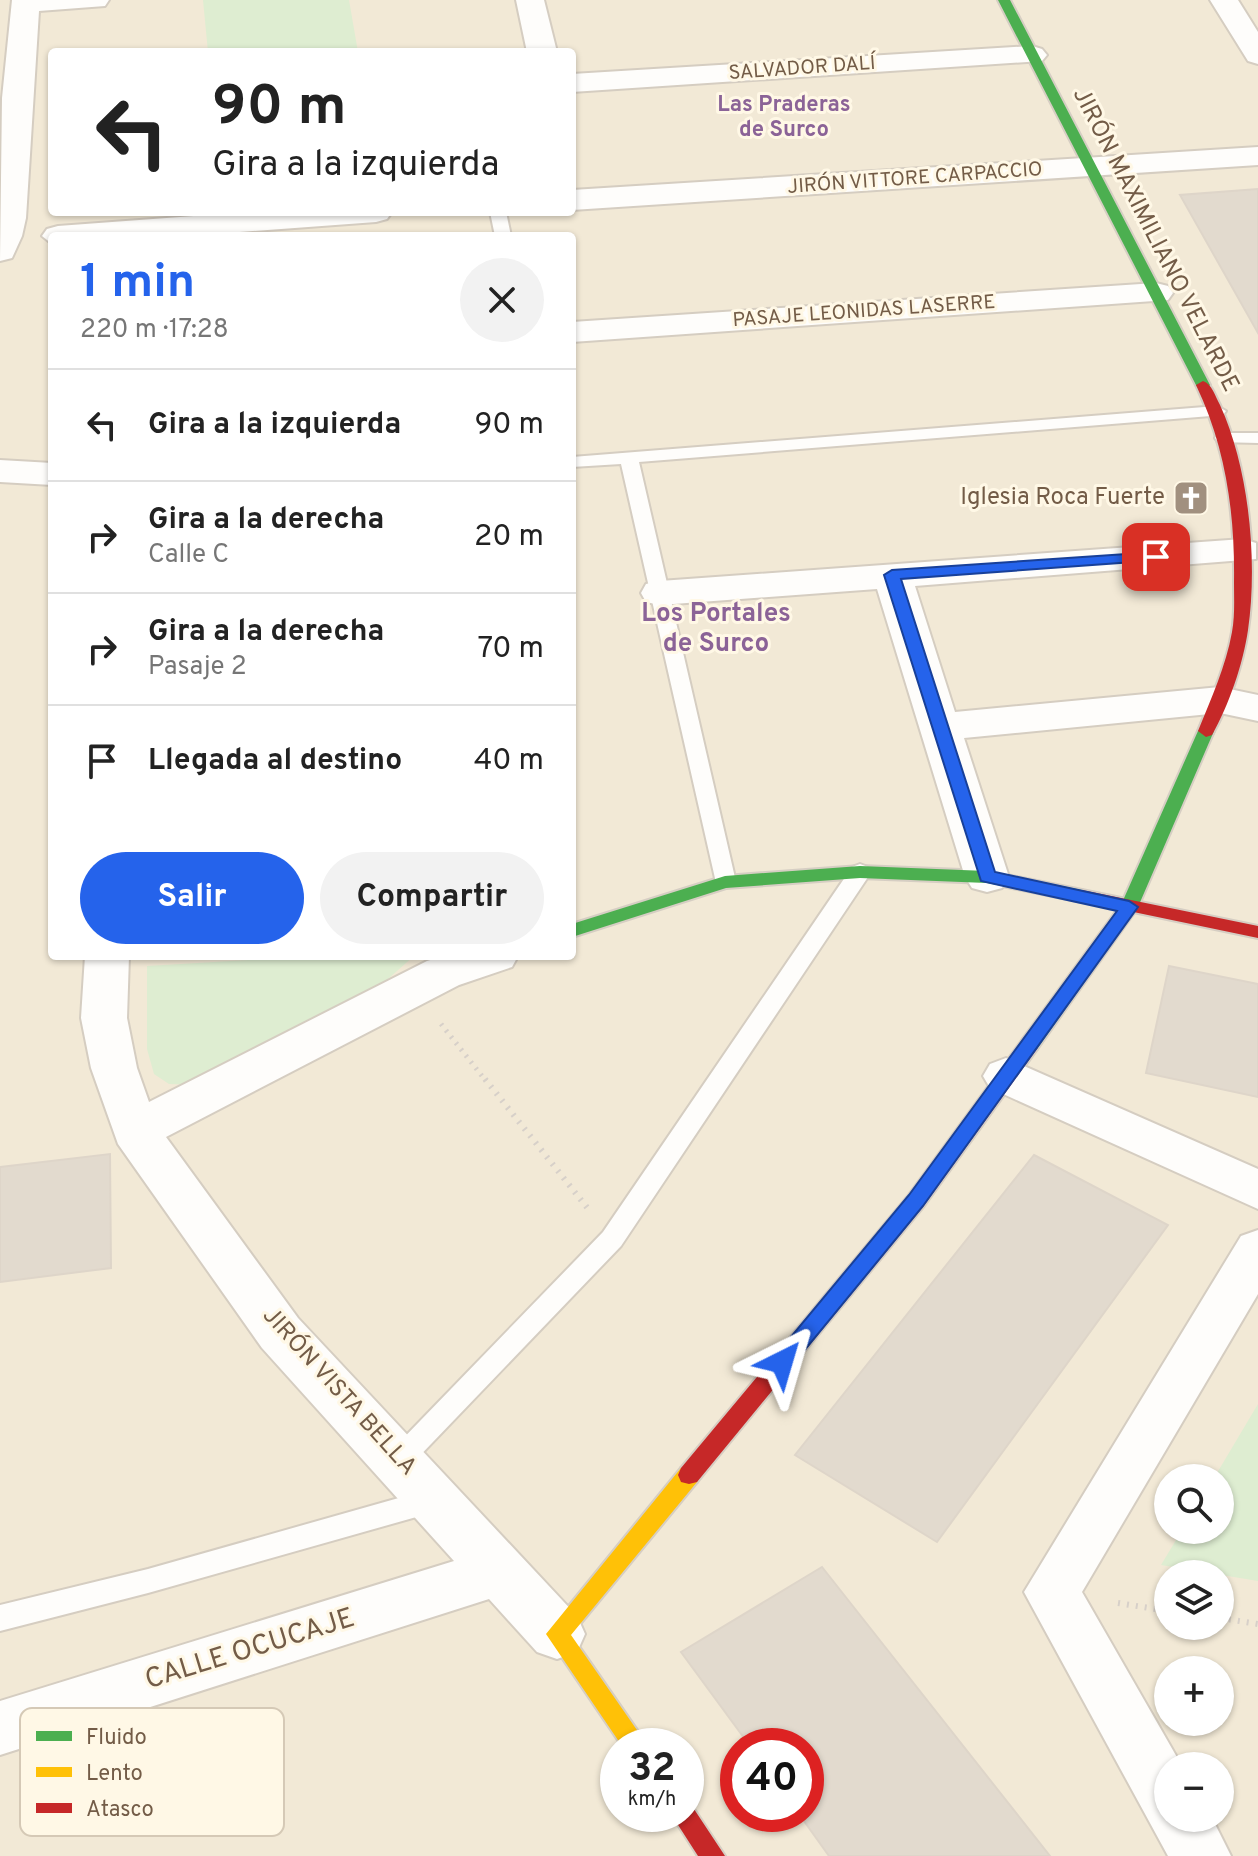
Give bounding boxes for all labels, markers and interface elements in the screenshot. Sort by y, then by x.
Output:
street label: SALVADOR DALÍ [727,49,879,87]
text: 90 m [212,74,347,144]
icon: left [80,80,184,184]
street label: JIRÓN MAXIMILIANO VELARDE [1065,82,1247,397]
district label: Las Praderas de Surco [717,92,851,144]
text: Gira a la izquierda [212,143,499,189]
street label: JIRÓN VITTORE CARPACCIO [786,155,1043,201]
text: 1 min [80,254,195,314]
button: close [460,258,544,342]
street label: PASAJE LEONIDAS LASERRE [732,290,996,334]
text: 220 m · 17:28 [80,314,229,347]
icon: left [80,403,124,447]
text: Gira a la izquierda [148,407,401,444]
text: 90 m [475,407,544,444]
church icon: Iglesia Roca Fuerte [1172,479,1210,517]
place label: Iglesia Roca Fuerte [960,483,1165,513]
text: Gira a la derecha [148,502,384,539]
icon: right [80,515,124,559]
text: 20 m [474,519,544,556]
pin [1122,523,1190,591]
icon: arrive [1134,535,1178,579]
text: Calle C [148,539,229,572]
district label: Los Portales de Surco [641,598,791,661]
text: Gira a la derecha [148,614,384,651]
icon: right [80,627,124,671]
text: 70 m [478,631,544,668]
text: Pasaje 2 [148,651,247,684]
icon: arrive [80,739,124,783]
text: Llegada al destino [148,743,402,780]
text: 40 m [474,743,544,780]
button: Salir [80,852,304,944]
button: Compartir [320,852,544,944]
street label: JIRÓN VISTA BELLA [255,1300,424,1482]
position arrow [740,1320,824,1404]
map controls [1154,1464,1234,1832]
button: search [1154,1464,1234,1544]
button: layers [1154,1560,1234,1640]
street label: CALLE OCUCAJE [141,1601,359,1699]
button: + [1154,1656,1234,1736]
legend [20,1708,284,1836]
text: Fluido [86,1725,147,1752]
speed limit sign: 40 [720,1728,824,1832]
text: 32 [628,1745,676,1795]
button: − [1154,1752,1234,1832]
text: Lento [86,1761,143,1788]
text: km/h [628,1787,676,1813]
text: Atasco [86,1797,154,1824]

